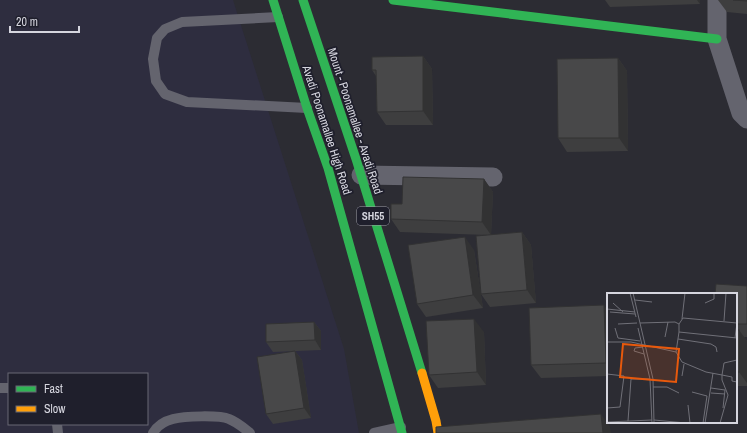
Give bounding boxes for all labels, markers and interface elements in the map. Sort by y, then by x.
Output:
scale bar [10,8,79,34]
text: 20 m [16,14,38,30]
street label: Mount - Poonamallee - Avadi Road [324,46,386,196]
street label: Avadi Poonamallee High Road [298,62,355,197]
road number: SH55 [357,207,389,225]
inset map [607,293,737,423]
legend [8,373,148,425]
text: Fast [44,381,63,397]
text: Slow [44,401,66,417]

